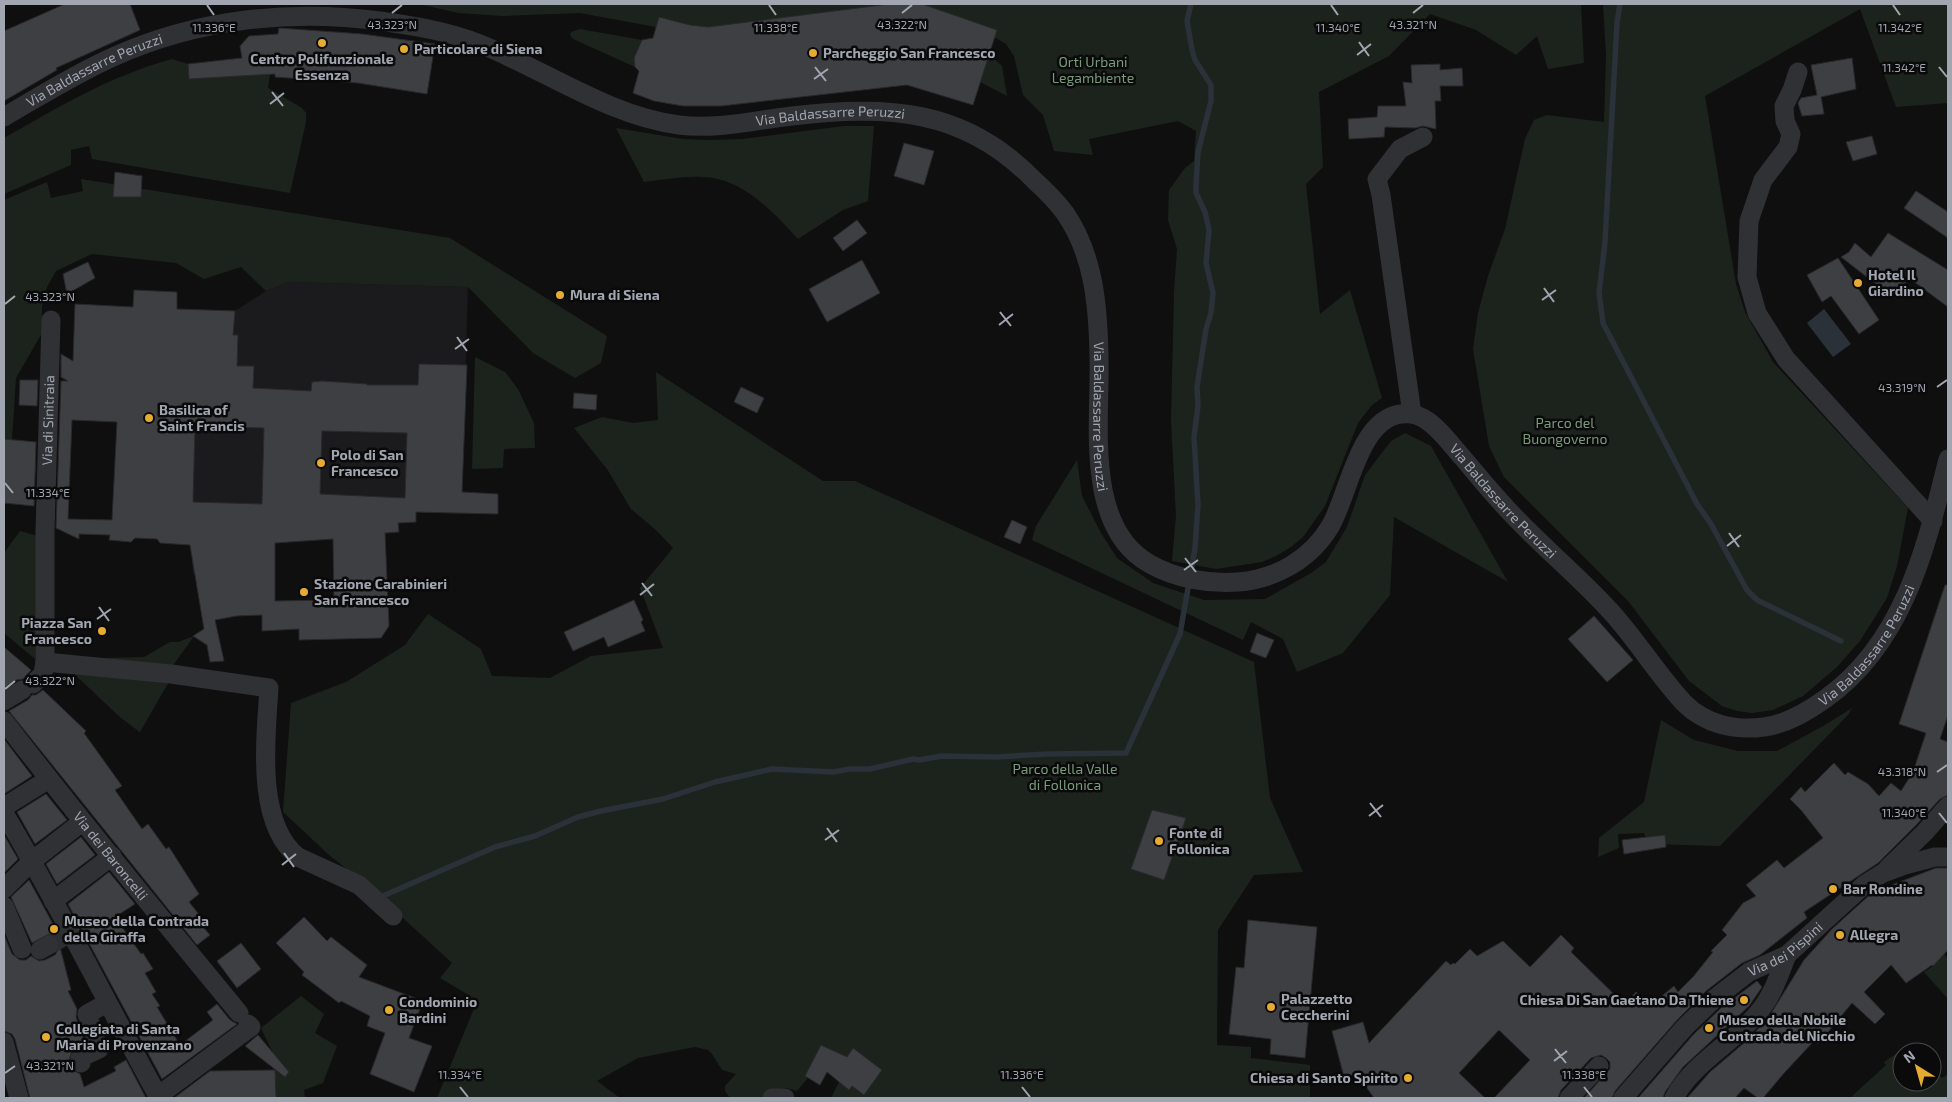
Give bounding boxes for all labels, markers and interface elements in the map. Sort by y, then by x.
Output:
text: 43.323°N [367,17,417,31]
text: 43.322°N [877,17,927,31]
text: 43.321°N [1389,17,1437,31]
text: 11.336°E [192,20,236,34]
text: 11.338°E [754,20,798,34]
text: 11.340°E [1316,20,1361,34]
text: 11.342°E [1878,20,1922,34]
street label: Via Baldassarre Peruzzi [23,30,164,110]
marker: Centro Polifunzionale Essenza [316,37,328,49]
place label: Particolare di Siena [414,40,542,57]
marker: Particolare di Siena [398,43,410,55]
place label: Parcheggio San Francesco [823,44,996,61]
marker: Parcheggio San Francesco [807,47,819,59]
place label: Centro Polifunzionale Essenza [250,50,394,83]
park label: Orti Urbani Legambiente [1052,53,1134,86]
text: 11.342°E [1882,60,1926,74]
street label: Via Baldassarre Peruzzi [754,102,906,129]
place label: Hotel Il Giardino [1868,266,1924,299]
marker: Hotel Il Giardino [1852,277,1864,289]
place label: Mura di Siena [570,286,660,303]
text: 43.323°N [25,289,75,303]
marker: Mura di Siena [554,289,566,301]
street label: Via Baldassarre Peruzzi [1090,342,1112,493]
street label: Via di Sinitraia [38,375,57,466]
text: 43.319°N [1878,380,1926,394]
place label: Basilica of Saint Francis [159,401,245,434]
marker: Basilica of Saint Francis [143,412,155,424]
park label: Parco del Buongoverno [1523,414,1608,447]
street label: Via Baldassarre Peruzzi [1446,440,1560,562]
place label: Polo di San Francesco [331,446,404,479]
marker: Polo di San Francesco [315,457,327,469]
text: 11.334°E [26,485,70,499]
place label: Stazione Carabinieri San Francesco [314,575,447,608]
street label: Via Baldassarre Peruzzi [1815,582,1918,709]
marker: Stazione Carabinieri San Francesco [298,586,310,598]
place label: Piazza San Francesco [21,614,92,647]
marker: Piazza San Francesco [96,625,108,637]
text: 43.322°N [25,673,75,687]
park label: Parco della Valle di Follonica [1012,760,1118,793]
text: 43.318°N [1878,764,1926,778]
text: 11.340°E [1882,805,1927,819]
street label: Via dei Baroncelli [70,808,152,903]
place label: Fonte di Follonica [1169,824,1230,857]
marker: Fonte di Follonica [1153,835,1165,847]
place label: Bar Rondine [1843,880,1923,897]
marker: Bar Rondine [1827,883,1839,895]
place label: Museo della Contrada della Giraffa [64,912,209,945]
street label: Via dei Pispini [1745,918,1826,979]
marker: Museo della Contrada della Giraffa [48,923,60,935]
place label: Allegra [1850,926,1898,943]
marker: Allegra [1834,929,1846,941]
place label: Palazzetto Ceccherini [1281,990,1352,1023]
place label: Chiesa Di San Gaetano Da Thiene [1520,991,1734,1008]
place label: Condominio Bardini [399,993,477,1026]
marker: Chiesa Di San Gaetano Da Thiene [1738,994,1750,1006]
marker: Palazzetto Ceccherini [1265,1001,1277,1013]
marker: Condominio Bardini [383,1004,395,1016]
place label: Museo della Nobile Contrada del Nicchio [1719,1011,1855,1044]
place label: Collegiata di Santa Maria di Provenzano [56,1020,192,1053]
marker: Museo della Nobile Contrada del Nicchio [1703,1022,1715,1034]
marker: Collegiata di Santa Maria di Provenzano [40,1031,52,1043]
north arrow [1892,1042,1942,1092]
text: N [1900,1046,1918,1066]
text: 43.321°N [26,1058,74,1072]
text: 11.334°E [438,1067,482,1081]
text: 11.336°E [1000,1067,1044,1081]
text: 11.338°E [1562,1067,1606,1081]
place label: Chiesa di Santo Spirito [1250,1069,1398,1086]
marker: Chiesa di Santo Spirito [1402,1072,1414,1084]

